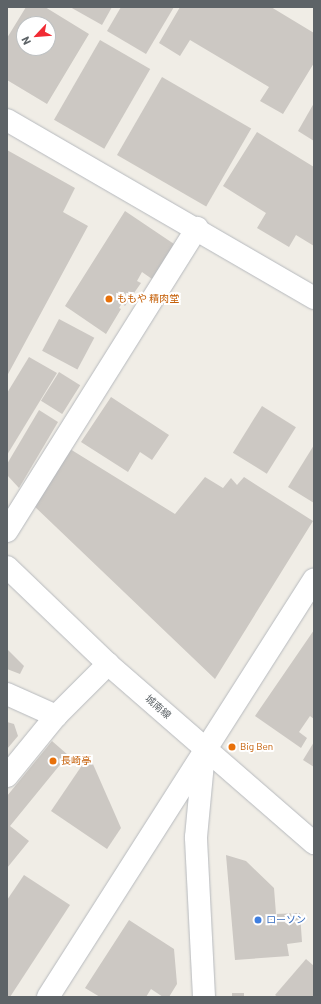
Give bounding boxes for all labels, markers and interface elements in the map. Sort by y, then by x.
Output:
north arrow [16,16,56,56]
text: N [18,35,33,47]
place label: ももや 精肉堂 [117,293,179,305]
marker: ももや 精肉堂 [104,294,114,304]
street label: 城南線 [143,693,173,721]
place label: Big Ben [240,741,273,753]
marker: Big Ben [227,742,237,752]
place label: 長崎亭 [61,755,91,767]
marker: 長崎亭 [48,756,58,766]
place label: ローソン [266,914,306,926]
marker: ローソン [253,915,263,925]

